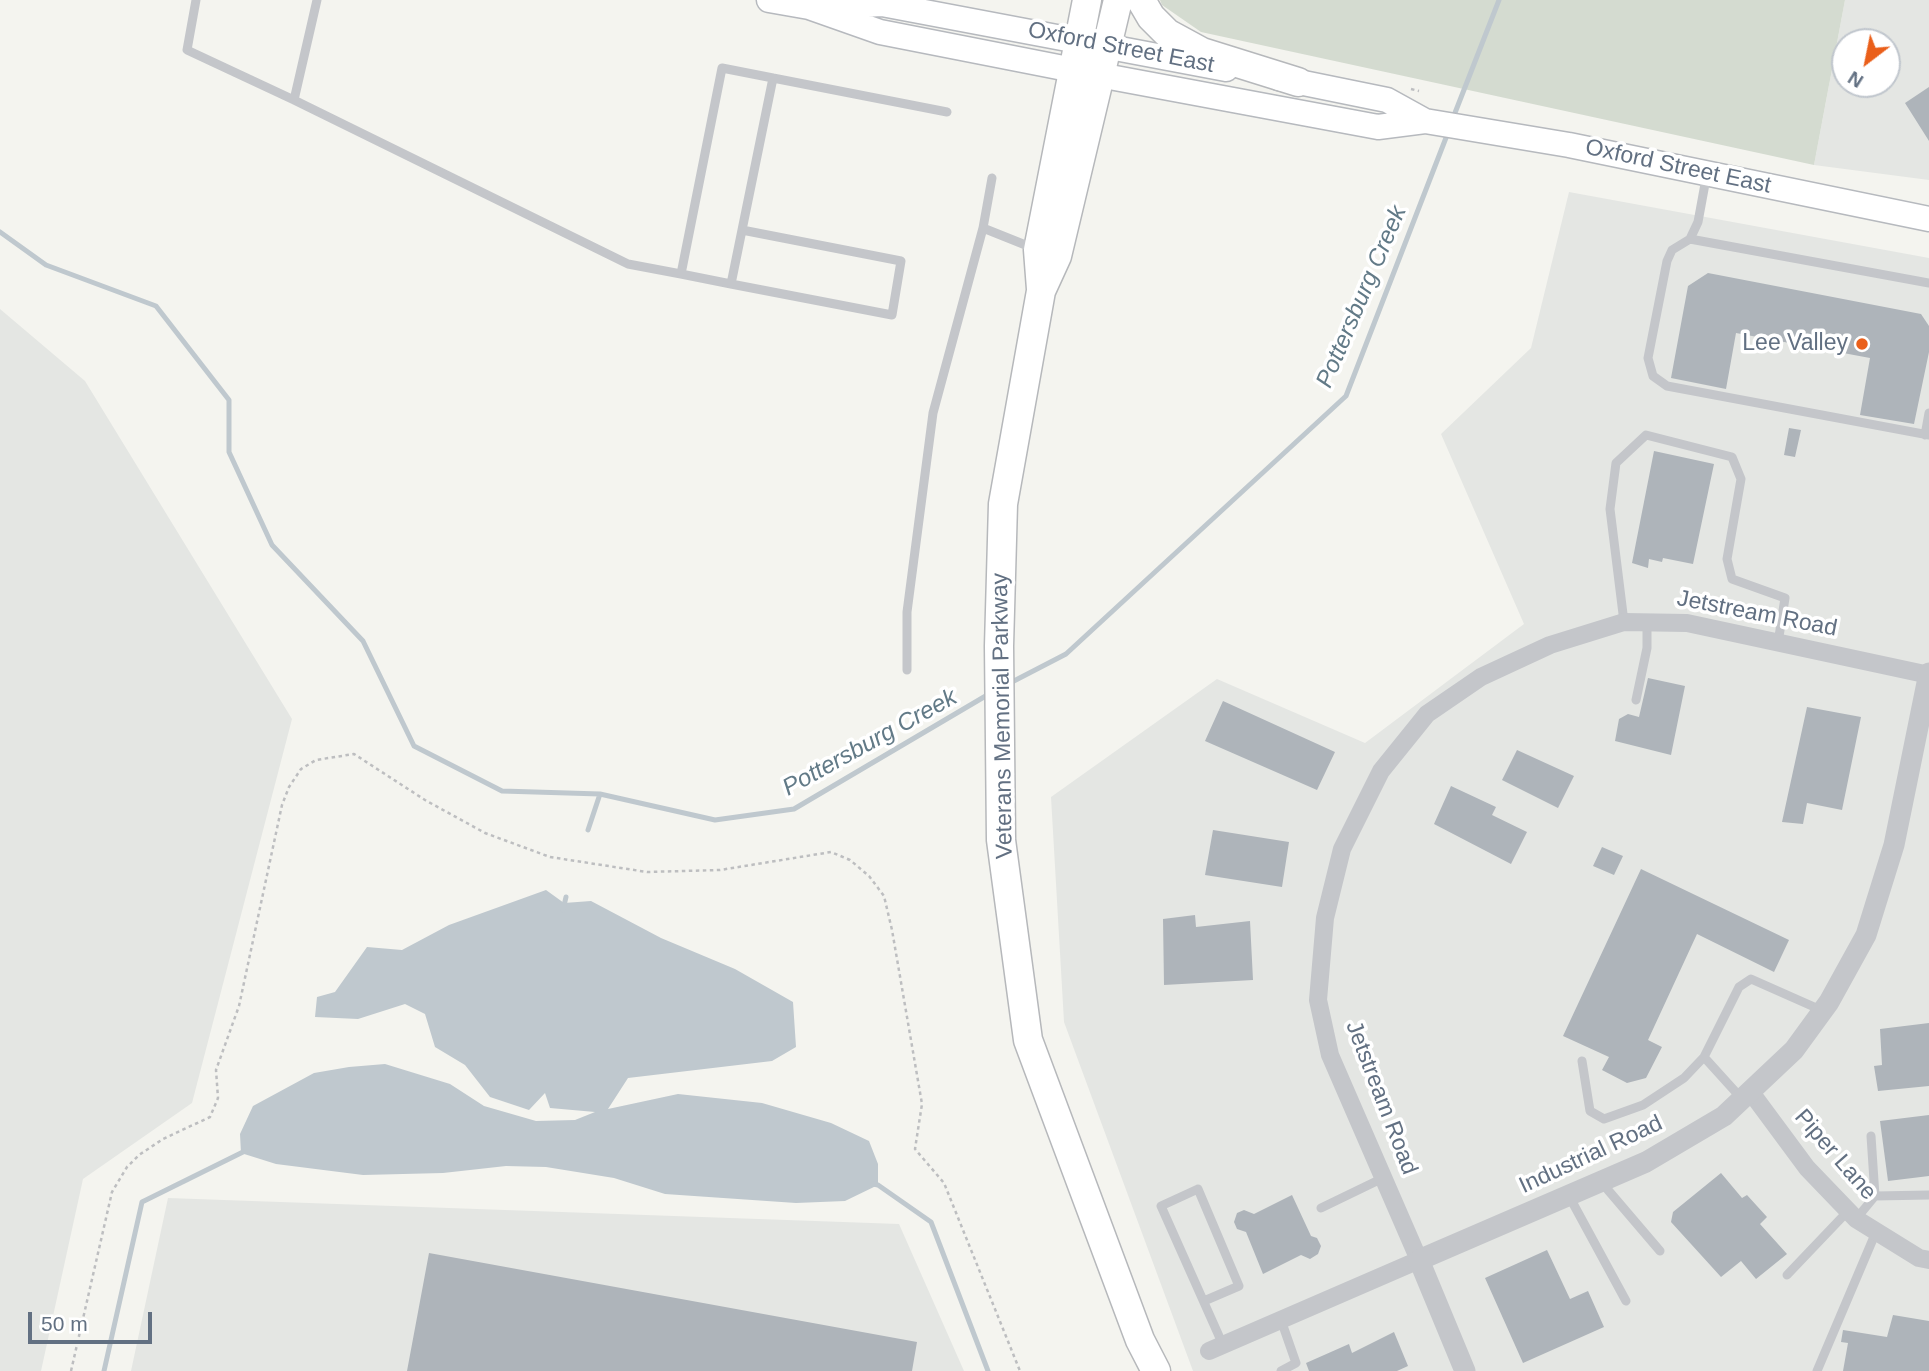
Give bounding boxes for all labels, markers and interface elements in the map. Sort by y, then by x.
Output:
street label: Oxford Street East [1026,16,1216,80]
north arrow [1831,28,1901,98]
text: N [1844,67,1867,92]
street label: Oxford Street East [1583,134,1773,200]
water label: Pottersburg Creek [1311,202,1413,392]
place label: Lee Valley [1742,330,1848,358]
marker: Lee Valley [1854,336,1870,352]
street label: Veterans Memorial Parkway [987,573,1019,859]
street label: Jetstream Road [1675,585,1839,643]
water label: Pottersburg Creek [778,683,962,803]
street label: Jetstream Road [1339,1017,1423,1179]
street label: Piper Lane [1788,1104,1882,1206]
street label: Industrial Road [1515,1110,1667,1200]
scale bar [32,1298,156,1342]
text: 50 m [41,1312,88,1335]

